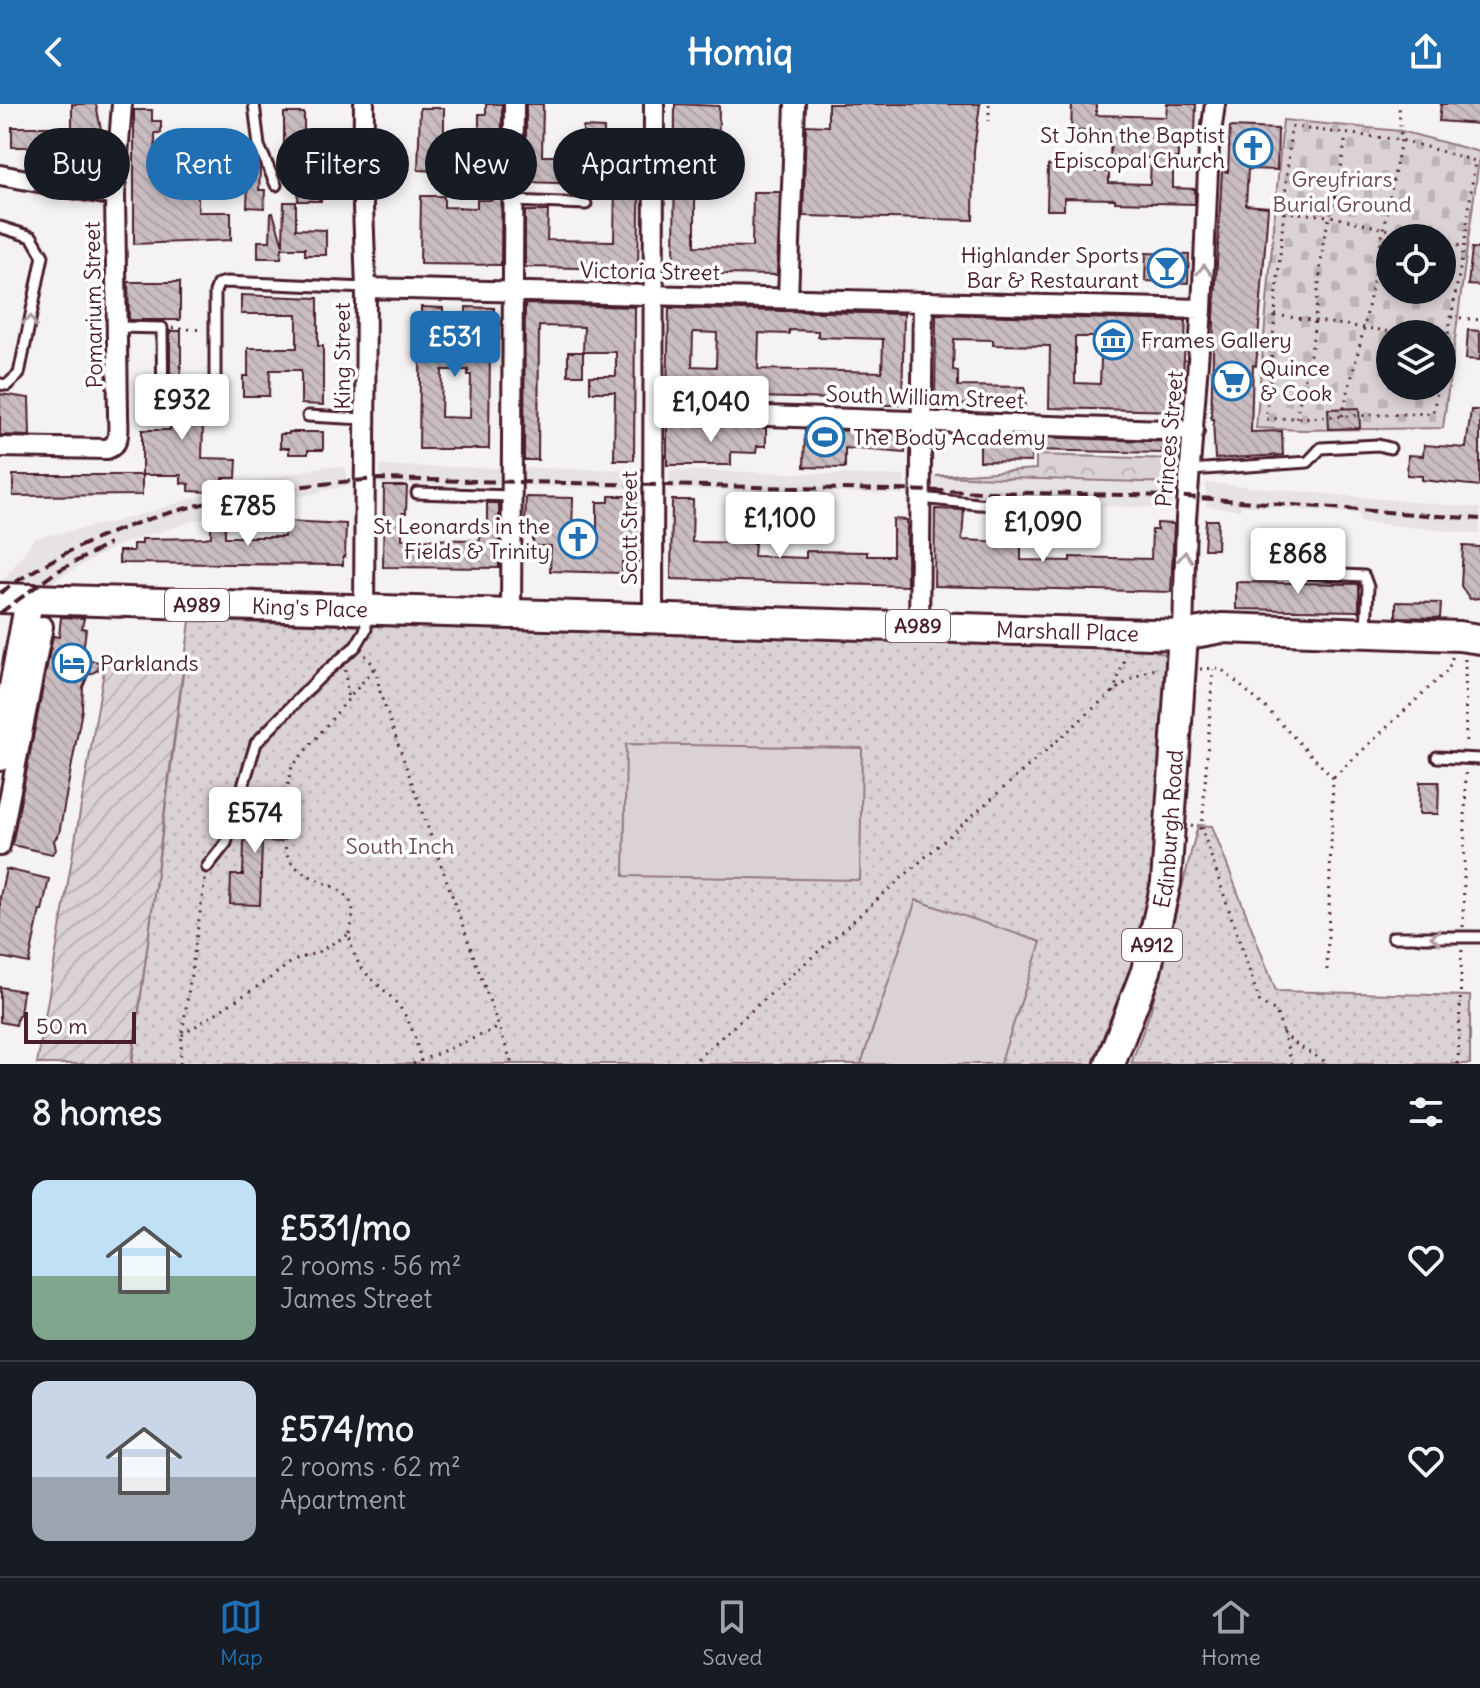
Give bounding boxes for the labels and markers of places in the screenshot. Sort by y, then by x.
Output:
place label: St John the Baptist Episcopal Church [1040,121,1225,174]
church icon: St John the Baptist Episcopal Church [1232,127,1274,169]
place label: Highlander Sports Bar & Restaurant [961,241,1139,294]
bar icon: Highlander Sports Bar & Restaurant [1146,247,1188,289]
pin: £531 [408,311,502,379]
museum icon: Frames Gallery [1092,319,1134,361]
place label: Frames Gallery [1141,326,1292,354]
place label: Quince & Cook [1260,354,1332,407]
supermarket icon: Quince & Cook [1211,360,1253,402]
pin: £932 [135,374,229,442]
pin: £1,040 [646,376,776,444]
sports icon: The Body Academy [804,416,846,458]
place label: The Body Academy [853,423,1046,451]
pin: £785 [201,480,295,548]
pin: £1,100 [715,492,845,560]
pin: £1,090 [978,496,1108,564]
place label: St Leonards in the Fields & Trinity [373,512,550,565]
church icon: St Leonards in the Fields & Trinity [557,518,599,560]
pin: £868 [1251,528,1345,596]
hotel icon: Parklands [51,642,93,684]
place label: Parklands [100,649,199,677]
pin: £574 [208,787,302,855]

